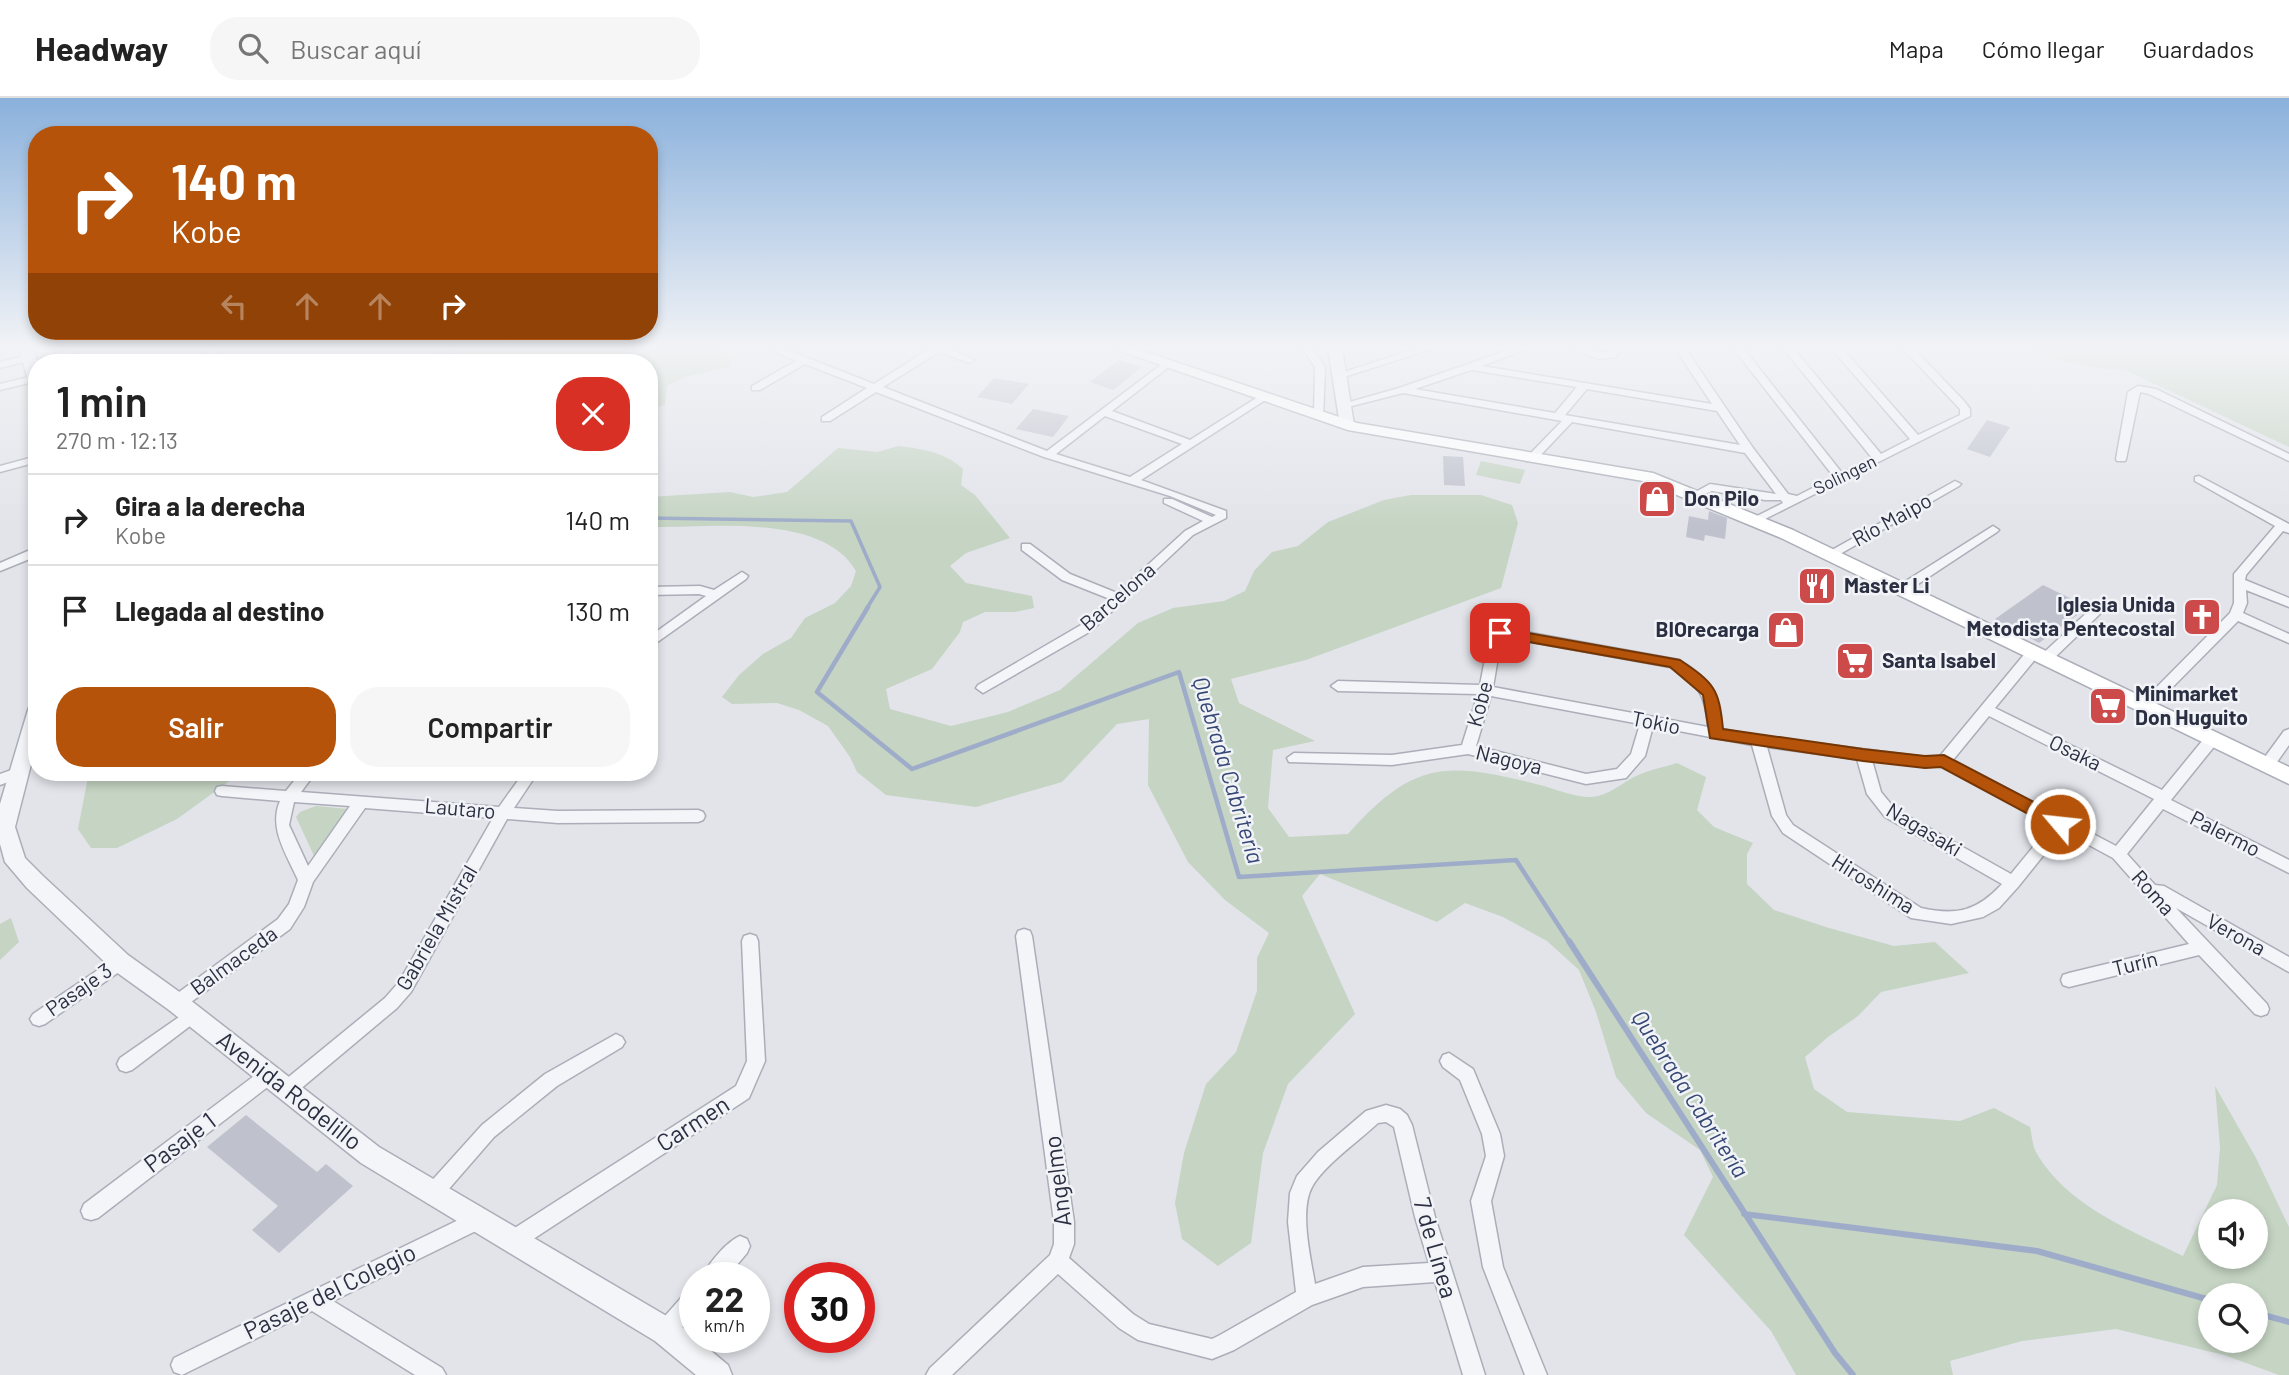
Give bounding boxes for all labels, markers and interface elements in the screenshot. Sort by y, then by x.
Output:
search box [210,17,700,80]
text: Headway [35,28,168,68]
icon: search [234,29,272,67]
text: Buscar aquí [290,33,421,64]
text: Mapa [1889,34,1944,63]
text: Cómo llegar [1982,34,2104,63]
text: Guardados [2142,34,2254,63]
text: 140 m [171,151,297,210]
icon: right [56,154,147,245]
text: Kobe [171,211,242,249]
icon: left [215,287,253,325]
icon: ahead [288,287,326,325]
icon: ahead [361,287,399,325]
icon: right [434,287,472,325]
text: 1 min [56,375,148,425]
button: close [556,377,630,451]
text: 270 m · 12:13 [56,426,178,454]
street label: Solingen [1809,449,1880,499]
shop icon: Don Pilo [1636,478,1678,520]
place label: Don Pilo [1684,485,1759,510]
street label: Río Maipo [1847,487,1935,551]
text: Gira a la derecha [115,490,305,521]
icon: right [56,501,94,539]
text: 140 m [565,504,630,535]
text: Kobe [115,521,166,549]
street label: Barcelona [1074,556,1160,635]
restaurant icon: Master Li [1796,565,1838,607]
place label: Master Li [1844,572,1930,597]
place label: Iglesia Unida Metodista Pentecostal [1966,591,2175,640]
icon: arrive [56,592,94,630]
text: Llegada al destino [115,595,324,626]
text: 130 m [566,595,630,626]
church icon: Iglesia Unida Metodista Pentecostal [2181,596,2223,638]
pin [1470,603,1530,663]
shop icon: BIOrecarga [1765,609,1807,651]
icon: arrive [1481,614,1519,652]
place label: BIOrecarga [1655,616,1759,641]
supermarket icon: Santa Isabel [1834,640,1876,682]
place label: Santa Isabel [1882,647,1996,672]
water label: Quebrada Cabritería [1187,673,1271,866]
street label: Kobe [1460,678,1497,729]
place label: Minimarket Don Huguito [2135,680,2248,729]
supermarket icon: Minimarket Don Huguito [2087,685,2129,727]
button: Salir [56,687,336,767]
button: Compartir [350,687,630,767]
street label: Tokio [1630,705,1683,738]
street label: Osaka [2045,728,2106,775]
street label: Nagoya [1474,738,1545,779]
position arrow [2023,787,2097,861]
street label: Lautaro [424,792,497,823]
street label: Nagasaki [1883,796,1967,861]
street label: Palermo [2186,804,2265,861]
street label: Hiroshima [1828,847,1920,918]
street label: Gabriela Mistral [390,860,482,994]
street label: Roma [2127,864,2181,920]
street label: Verona [2203,907,2271,960]
street label: Balmaceda [185,920,281,1000]
street label: Turín [2109,945,2160,980]
street label: Pasaje 3 [40,957,116,1021]
water label: Quebrada Cabritería [1626,1005,1755,1182]
street label: Avenida Rodelillo [212,1024,368,1156]
street label: Carmen [650,1089,734,1157]
street label: Pasaje 1 [138,1106,221,1178]
street label: Angelmo [1037,1134,1076,1228]
street label: 7 de Línea [1408,1194,1465,1301]
map controls [2198,1199,2268,1353]
button: sound [2198,1199,2268,1269]
street label: Pasaje del Colegio [239,1236,420,1345]
speed limit sign: 30 [784,1262,875,1353]
text: 22 [705,1277,744,1319]
button: search [2198,1283,2268,1353]
text: km/h [704,1314,745,1336]

